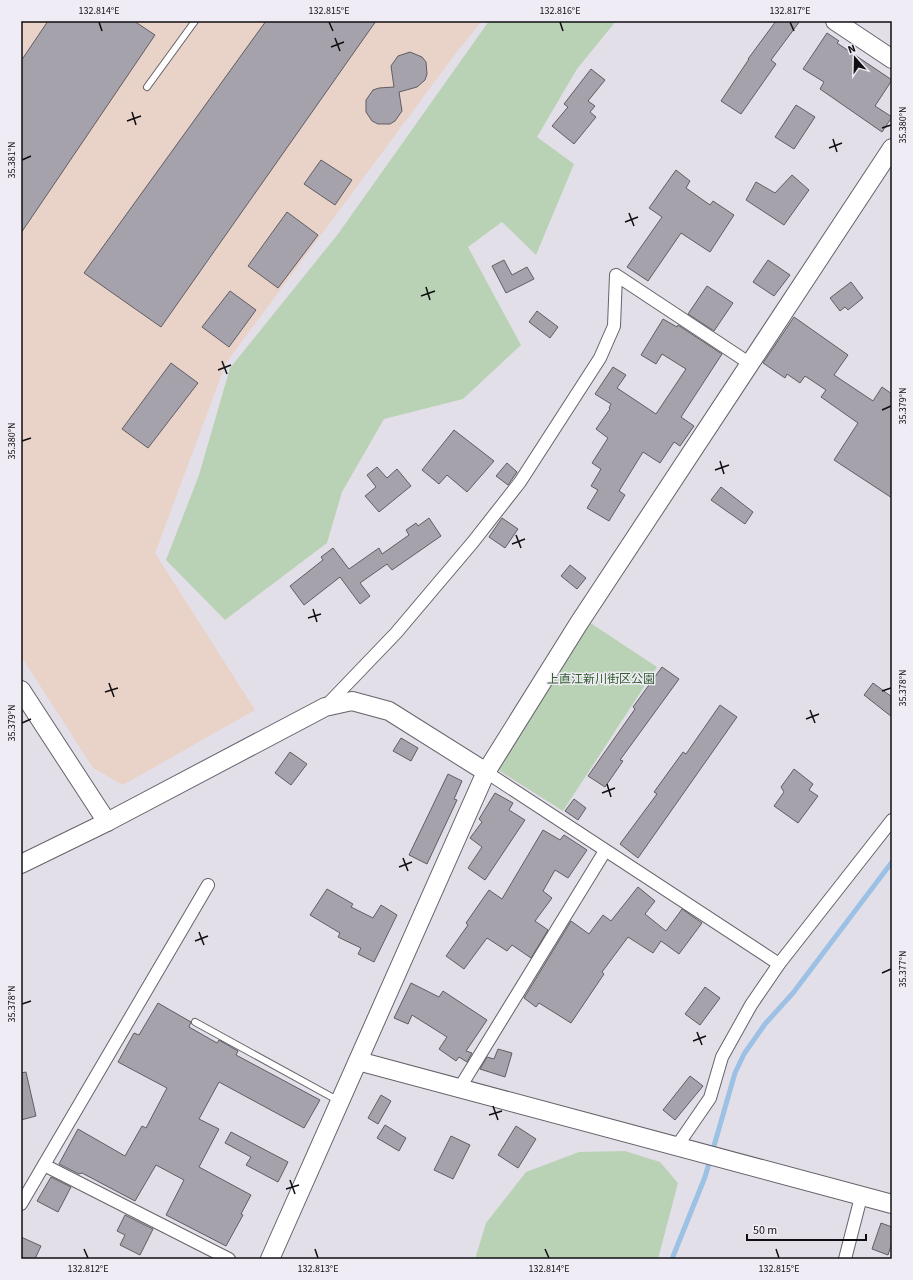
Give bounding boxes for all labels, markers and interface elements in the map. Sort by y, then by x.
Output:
text: 132.814°E [79,4,119,18]
text: 132.815°E [309,4,349,18]
text: 132.816°E [540,4,580,18]
text: 132.817°E [770,4,810,18]
north arrow [835,38,875,78]
text: N [846,41,858,57]
text: 35.380°N [896,106,910,144]
text: 35.381°N [5,141,19,179]
text: 35.379°N [896,387,910,425]
text: 35.380°N [5,422,19,460]
text: 35.378°N [896,669,910,707]
park label: 上直江新川街区公園 [547,671,655,688]
text: 35.379°N [5,704,19,742]
text: 35.377°N [896,950,910,988]
text: 35.378°N [5,985,19,1023]
scale bar [747,1216,866,1242]
text: 50 m [753,1222,777,1239]
text: 132.812°E [68,1262,108,1276]
text: 132.813°E [298,1262,338,1276]
text: 132.814°E [529,1262,569,1276]
text: 132.815°E [759,1262,799,1276]

